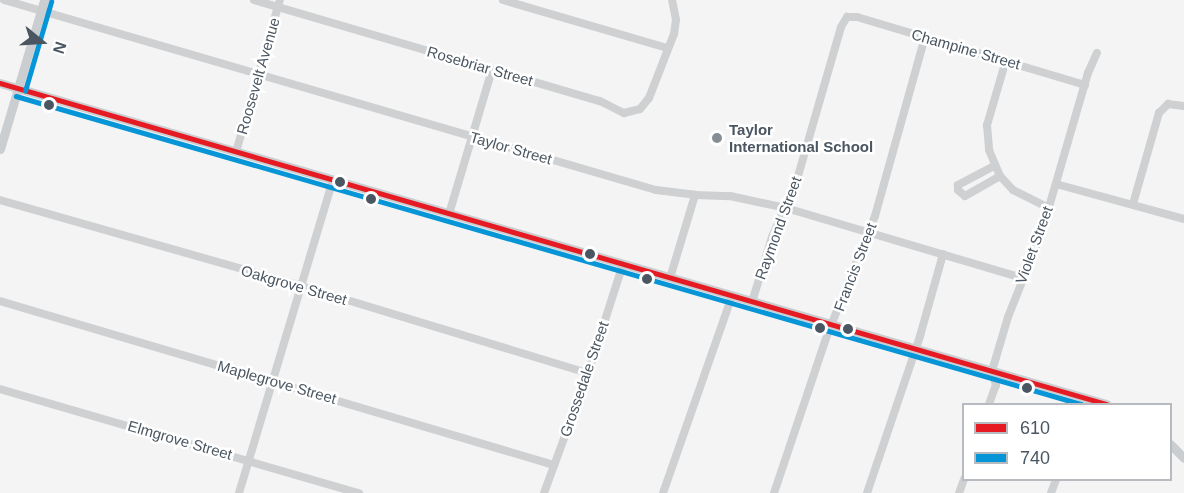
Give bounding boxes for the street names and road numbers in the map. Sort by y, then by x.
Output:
street label: Roosevelt Avenue [233,15,283,137]
street label: Champine Street [909,25,1023,73]
street label: Rosebriar Street [425,42,535,90]
street label: Taylor Street [468,128,554,168]
street label: Raymond Street [751,174,805,282]
street label: Violet Street [1012,204,1056,286]
street label: Francis Street [830,220,880,314]
street label: Oakgrove Street [239,261,349,309]
street label: Grossedale Street [556,319,612,439]
street label: Maplegrove Street [216,356,338,408]
street label: Elmgrove Street [126,417,234,463]

